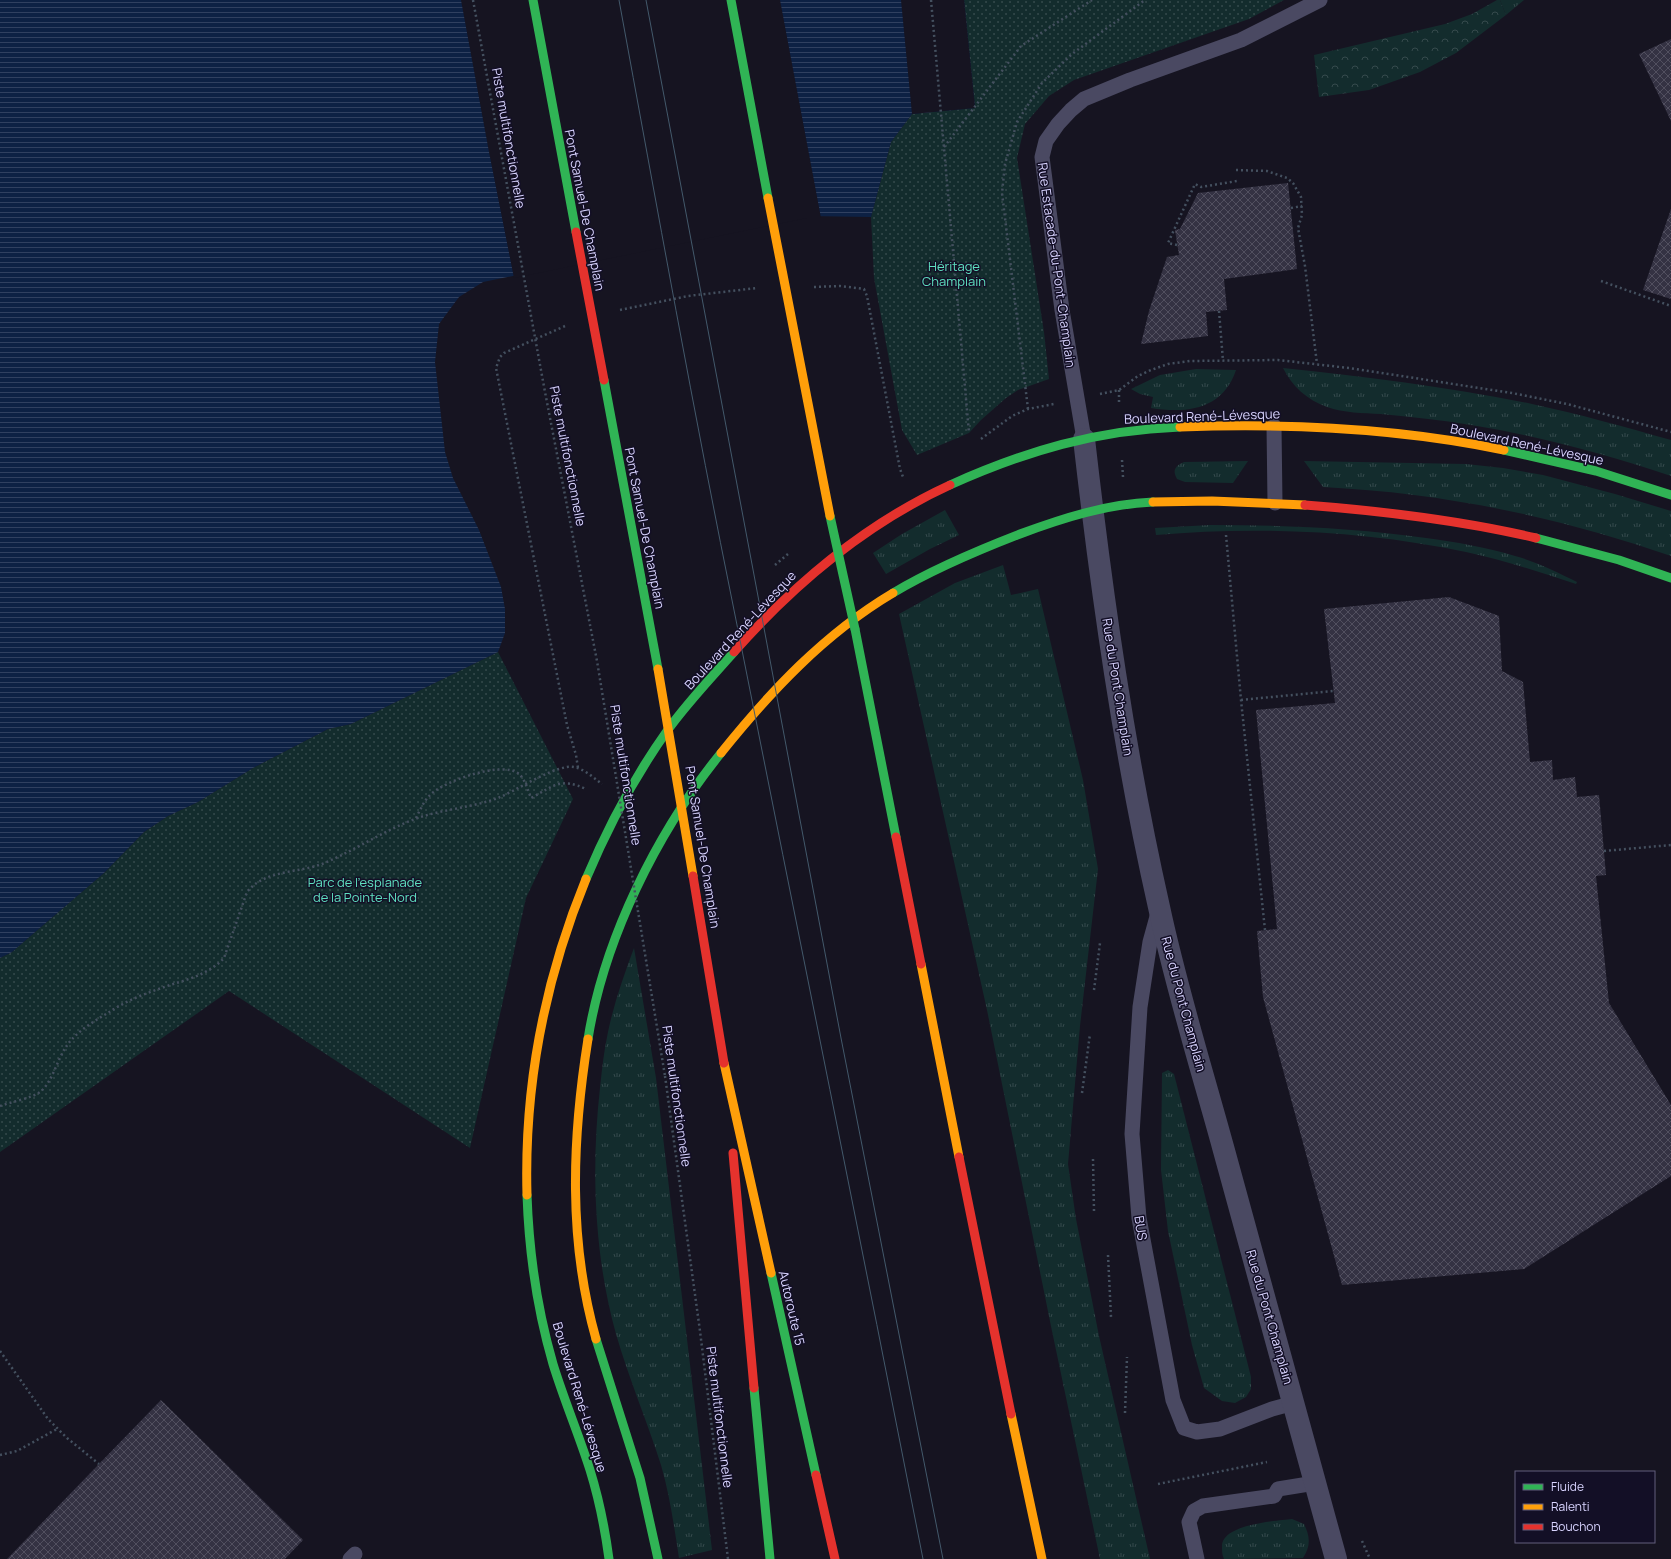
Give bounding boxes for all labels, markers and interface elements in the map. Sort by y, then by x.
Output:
street label: Piste multifonctionnelle [488,66,530,210]
street label: Pont Samuel-De Champlain [561,128,609,292]
street label: Rue Estacade-du-Pont-Champlain [1034,161,1080,369]
park label: Héritage Champlain [922,257,986,290]
street label: Piste multifonctionnelle [546,384,590,528]
street label: Boulevard René-Lévesque [1124,404,1281,428]
street label: Boulevard René-Lévesque [1449,419,1606,469]
street label: Pont Samuel-De Champlain [621,446,669,610]
street label: Boulevard René-Lévesque [680,566,800,693]
street label: Rue du Pont Champlain [1098,617,1138,757]
street label: Piste multifonctionnelle [606,703,646,847]
street label: Pont Samuel-De Champlain [681,765,725,929]
park label: Parc de l'esplanade de la Pointe-Nord [308,873,423,906]
street label: Rue du Pont Champlain [1157,934,1211,1074]
street label: Piste multifonctionnelle [658,1024,696,1168]
street label: BUS [1130,1214,1152,1242]
street label: Rue du Pont Champlain [1242,1248,1298,1386]
street label: Autoroute 15 [775,1269,809,1347]
street label: Boulevard René-Lévesque [549,1320,612,1475]
street label: Piste multifonctionnelle [702,1345,738,1489]
legend [1515,1471,1655,1543]
text: Fluide [1551,1478,1584,1495]
text: Ralenti [1551,1498,1590,1515]
text: Bouchon [1551,1518,1601,1535]

